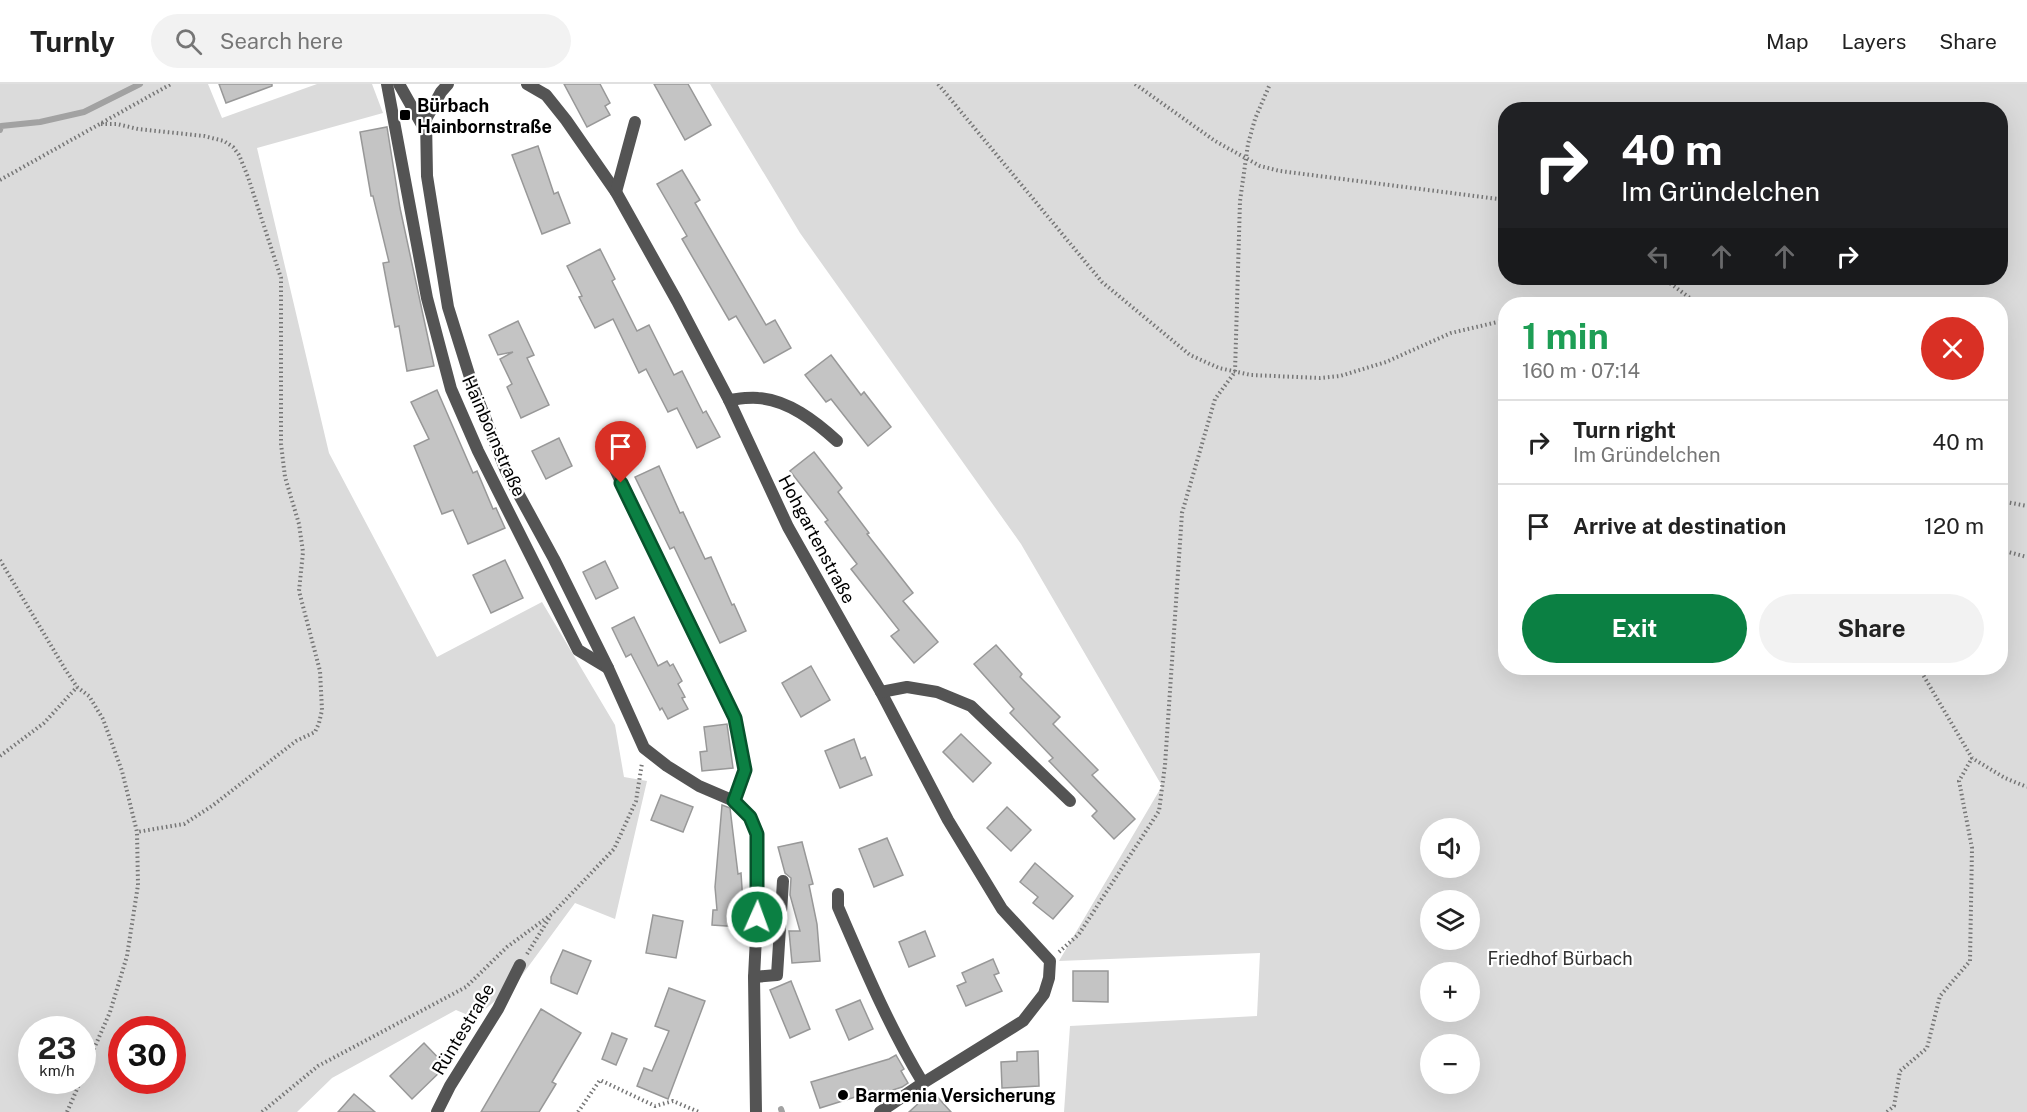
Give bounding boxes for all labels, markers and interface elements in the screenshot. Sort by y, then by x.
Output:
search box [151,14,571,68]
text: Turnly [30,25,115,58]
icon: search [172,25,205,58]
text: Search here [220,28,343,54]
text: Map [1766,29,1809,54]
text: Layers [1842,29,1906,54]
text: Share [1939,29,1997,54]
place label: Bürbach Hainbornstraße [417,95,552,137]
marker: Bürbach Hainbornstraße [398,108,412,122]
text: 40 m [1621,125,1723,174]
icon: right [1522,126,1600,204]
text: Im Gründelchen [1621,175,1820,207]
icon: left [1642,240,1675,273]
icon: ahead [1705,240,1738,273]
icon: ahead [1768,240,1801,273]
icon: right [1831,240,1864,273]
text: 1 min [1522,315,1609,357]
button: close [1921,317,1984,380]
text: 160 m · 07:14 [1522,359,1640,383]
street label: Hainbornstraße [458,372,530,500]
text: Turn right [1573,417,1676,443]
pin [595,421,646,483]
icon: right [1522,426,1555,459]
text: 40 m [1932,429,1984,455]
icon: arrive [604,430,637,463]
text: Im Gründelchen [1573,443,1721,467]
street label: Hohgartenstraße [774,471,860,607]
icon: arrive [1522,510,1555,543]
text: Arrive at destination [1573,513,1786,539]
text: 120 m [1924,513,1984,539]
button: Exit [1522,594,1747,663]
button: Share [1759,594,1984,663]
map controls [1420,818,1480,1094]
button: sound [1420,818,1480,878]
position arrow [725,885,789,949]
button: layers [1420,890,1480,950]
park label: Friedhof Bürbach [1487,948,1633,969]
button: + [1420,962,1480,1022]
street label: Rüntestraße [428,980,498,1078]
speed limit sign: 30 [108,1016,186,1094]
text: 23 [37,1030,77,1066]
button: − [1420,1034,1480,1094]
text: km/h [39,1062,75,1079]
place label: Barmenia Versicherung [855,1085,1056,1106]
marker: Barmenia Versicherung [836,1088,850,1102]

